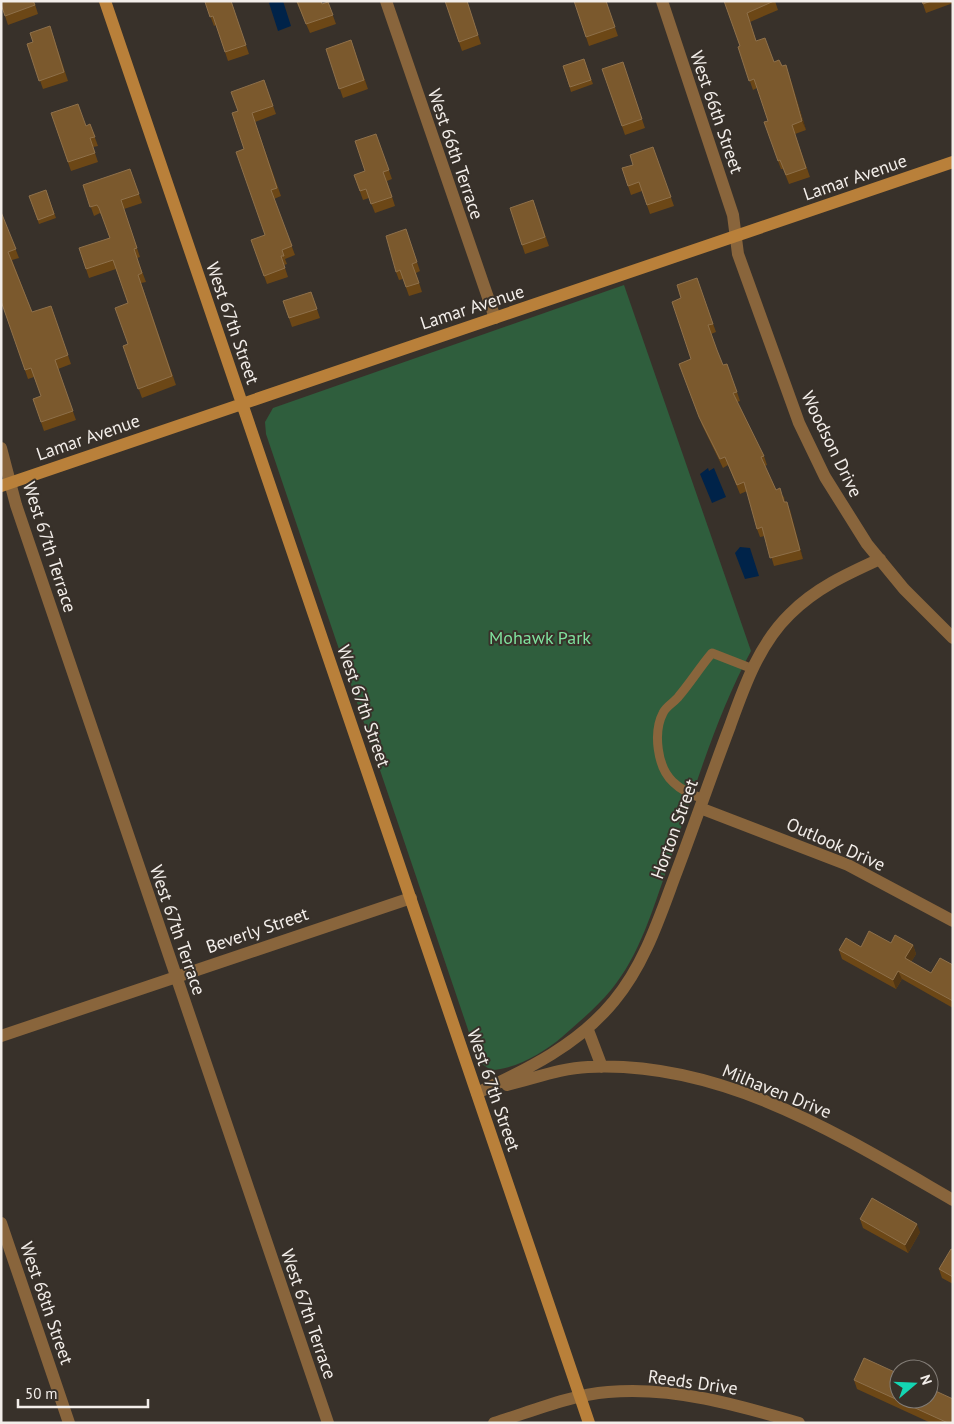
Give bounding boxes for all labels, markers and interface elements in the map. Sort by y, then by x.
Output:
street label: West 66th Street [685,48,749,176]
street label: West 66th Terrace [423,86,489,222]
street label: Lamar Avenue [800,149,910,205]
street label: West 67th Street [201,259,265,387]
street label: Lamar Avenue [417,279,527,335]
street label: Woodson Drive [796,387,868,501]
street label: Lamar Avenue [33,409,143,465]
street label: West 67th Terrace [18,479,82,615]
park label: Mohawk Park [489,626,591,649]
street label: West 67th Street [332,642,396,770]
street label: Horton Street [645,776,703,882]
street label: Outlook Drive [783,812,889,876]
street label: West 67th Terrace [145,862,211,998]
street label: Beverly Street [203,902,311,958]
street label: West 67th Street [462,1026,526,1154]
street label: Milhaven Drive [719,1059,835,1123]
street label: West 68th Street [15,1239,79,1367]
street label: West 67th Terrace [276,1246,342,1382]
north arrow [889,1359,939,1409]
street label: Reeds Drive [647,1364,739,1400]
text: N [916,1372,936,1387]
scale bar [18,1376,148,1408]
text: 50 m [25,1384,58,1403]

